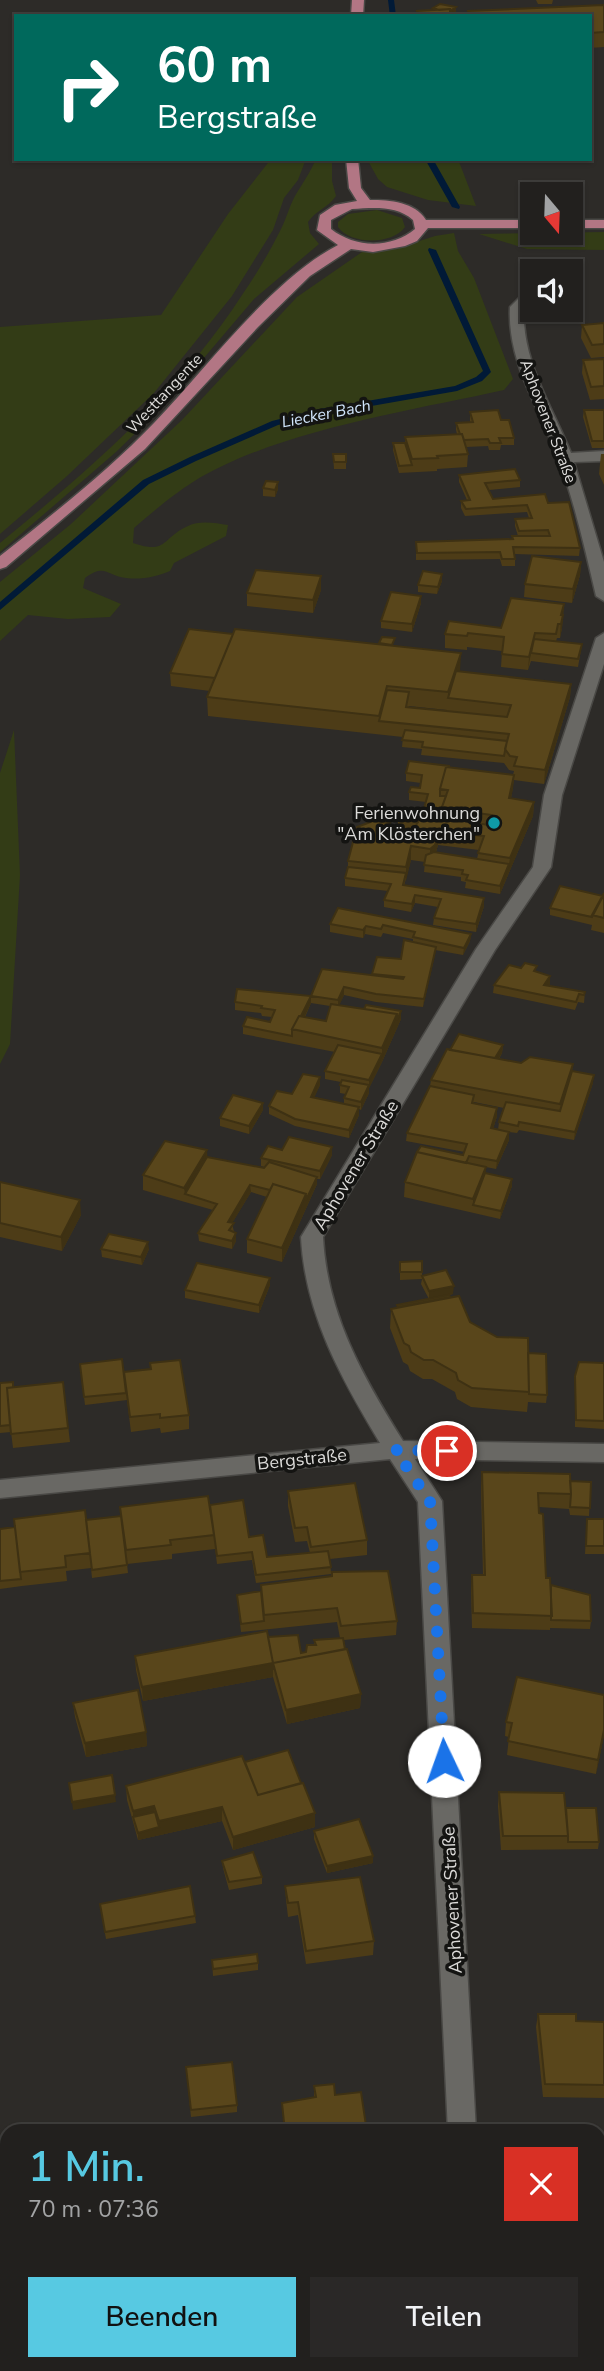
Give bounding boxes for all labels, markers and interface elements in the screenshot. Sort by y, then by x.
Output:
text: 60 m [157,32,272,99]
icon: right [42,42,133,133]
text: Bergstraße [157,96,317,139]
north arrow [520,182,583,245]
map controls [520,182,583,322]
button: sound [520,259,583,322]
street label: Westtangente [122,349,208,439]
street label: Aphovener Straße [514,356,582,486]
water label: Liecker Bach [280,395,373,433]
place label: Ferienwohnung "Am Klösterchen" [337,801,480,846]
marker: Ferienwohnung "Am Klösterchen" [486,815,502,831]
street label: Aphovener Straße [308,1096,404,1234]
pin [417,1421,477,1481]
icon: arrive [428,1432,466,1470]
street label: Bergstraße [256,1442,348,1476]
position arrow [407,1724,481,1798]
street label: Aphovener Straße [436,1826,468,1974]
text: 1 Min. [28,2139,145,2196]
button: close [504,2147,578,2221]
text: 70 m · 07:36 [28,2194,159,2225]
button: Beenden [28,2277,296,2357]
button: Teilen [310,2277,578,2357]

